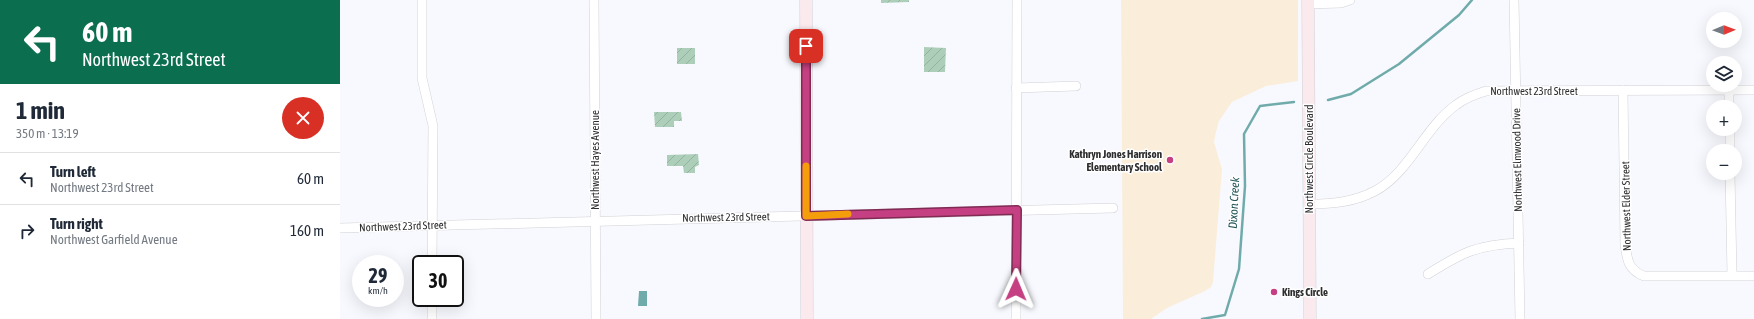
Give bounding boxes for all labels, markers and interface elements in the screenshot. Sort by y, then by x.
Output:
north arrow [1706,12,1742,48]
map controls [1706,12,1742,180]
icon: left [16,16,68,68]
text: 60 m [82,16,132,48]
pin [789,29,823,63]
icon: arrive [795,35,817,57]
text: Northwest 23rd Street [82,49,226,70]
button: layers [1706,56,1742,92]
street label: Northwest 23rd Street [1490,85,1578,97]
text: 1 min [16,97,65,124]
button: close [282,97,324,139]
button: + [1706,100,1742,136]
street label: Northwest Circle Boulevard [1303,105,1315,213]
street label: Northwest Elmwood Drive [1510,108,1524,212]
street label: Northwest Hayes Avenue [589,110,601,210]
text: 350 m · 13:19 [16,126,79,141]
button: − [1706,144,1742,180]
place label: Kathryn Jones Harrison Elementary School [1069,148,1163,173]
marker: Kathryn Jones Harrison Elementary School [1165,155,1175,165]
street label: Northwest Elder Street [1619,161,1633,251]
text: Turn left [50,163,96,180]
icon: left [16,168,38,190]
text: 60 m [297,170,324,187]
water label: Dixon Creek [1226,176,1242,229]
text: Northwest 23rd Street [50,180,154,195]
street label: Northwest 23rd Street [682,210,770,224]
text: Turn right [50,215,103,232]
street label: Northwest 23rd Street [359,218,447,234]
icon: right [16,220,38,242]
text: 160 m [290,222,324,239]
text: Northwest Garfield Avenue [50,232,178,247]
speed limit sign: 30 [412,255,464,307]
text: 29 [369,264,387,287]
position arrow [995,268,1037,310]
text: km/h [368,285,388,296]
place label: Kings Circle [1282,286,1328,298]
marker: Kings Circle [1269,287,1279,297]

